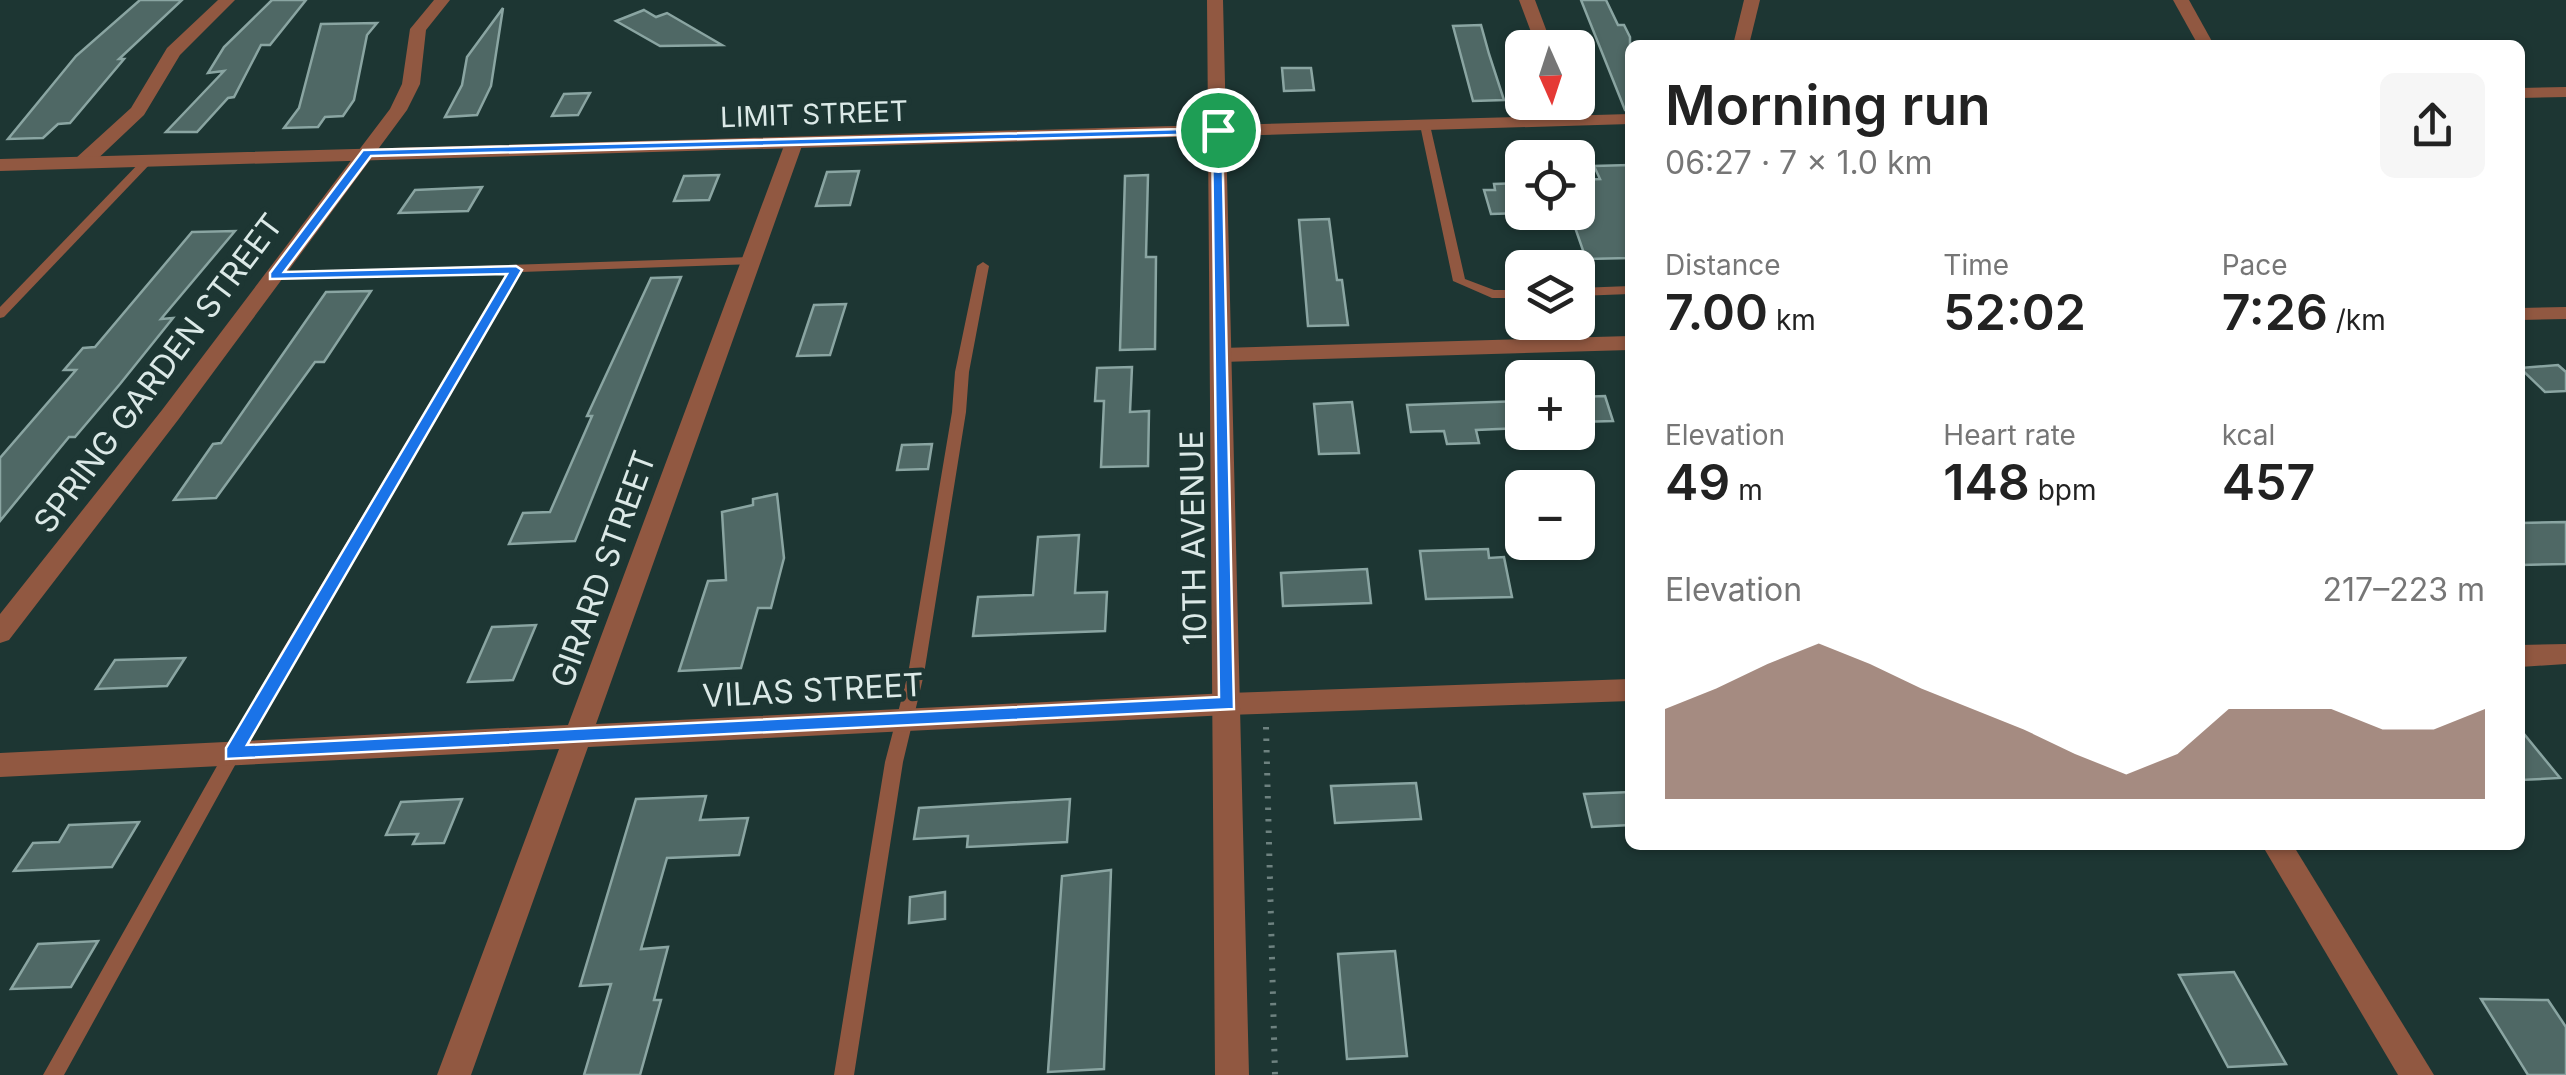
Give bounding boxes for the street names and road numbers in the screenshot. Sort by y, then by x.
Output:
street label: LIMIT STREET [720,94,908,134]
street label: SPRING GARDEN STREET [25,206,291,540]
street label: 10TH AVENUE [1172,430,1214,646]
street label: GIRARD STREET [542,445,664,693]
street label: VILAS STREET [701,665,925,715]

